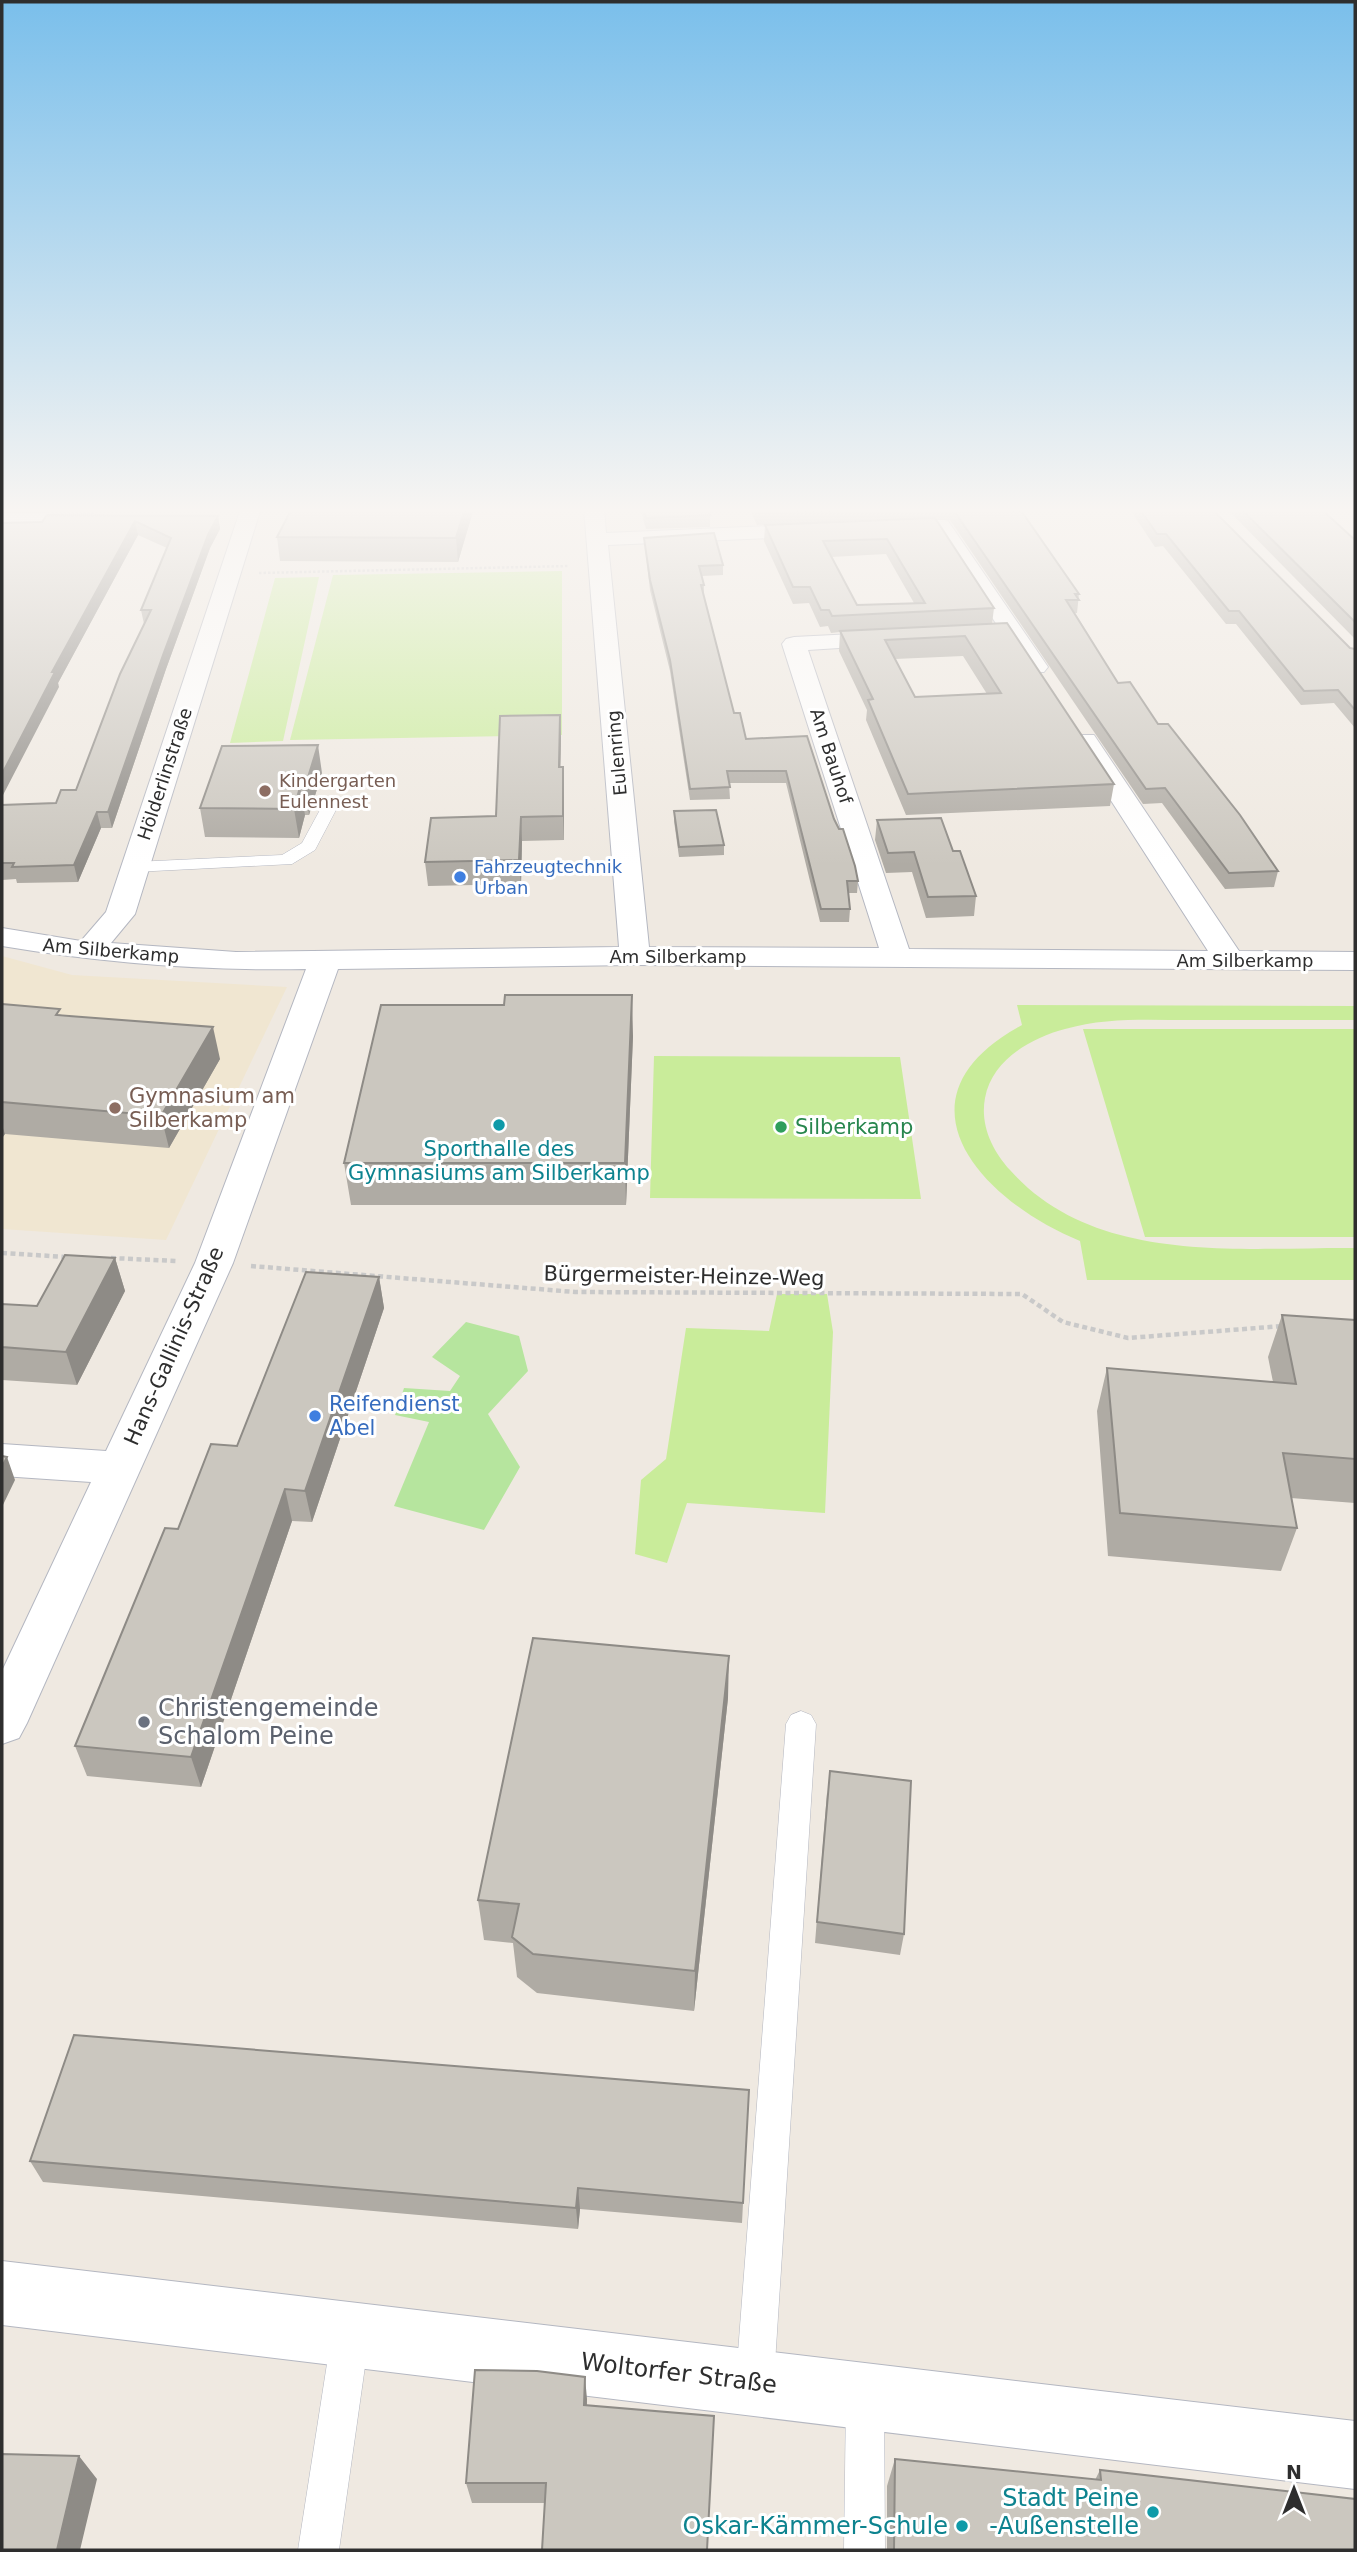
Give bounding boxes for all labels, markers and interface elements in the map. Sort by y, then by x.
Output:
street label: Hölderlinstraße [133,705,196,843]
street label: Am Bauhof [806,705,857,807]
street label: Eulenring [602,710,631,797]
place label: Kindergarten Eulennest [279,770,396,812]
marker: Kindergarten Eulennest [257,783,273,799]
place label: Fahrzeugtechnik Urban [474,856,623,898]
marker: Fahrzeugtechnik Urban [452,869,468,885]
street label: Am Silberkamp [42,934,180,967]
street label: Am Silberkamp [610,946,747,967]
street label: Am Silberkamp [1177,950,1314,971]
place label: Gymnasium am Silberkamp [129,1084,295,1132]
marker: Gymnasium am Silberkamp [107,1100,123,1116]
place label: Silberkamp [795,1115,913,1139]
marker: Sporthalle des Gymnasiums am Silberkamp [491,1117,507,1133]
marker: Silberkamp [773,1119,789,1135]
place label: Sporthalle des Gymnasiums am Silberkamp [348,1137,650,1185]
street label: Hans-Gallinis-Straße [119,1243,229,1449]
street label: Bürgermeister-Heinze-Weg [543,1262,825,1290]
place label: Reifendienst Abel [329,1392,460,1440]
marker: Reifendienst Abel [307,1408,323,1424]
place label: Christengemeinde Schalom Peine [158,1694,378,1750]
marker: Christengemeinde Schalom Peine [136,1714,152,1730]
street label: Woltorfer Straße [579,2347,779,2399]
north arrow [1259,2454,1329,2524]
text: N [1286,2461,1302,2483]
place label: Stadt Peine -Außenstelle [989,2484,1139,2540]
marker: Stadt Peine -Außenstelle [1145,2504,1161,2520]
place label: Oskar-Kämmer-Schule [683,2512,948,2540]
marker: Oskar-Kämmer-Schule [954,2518,970,2534]

